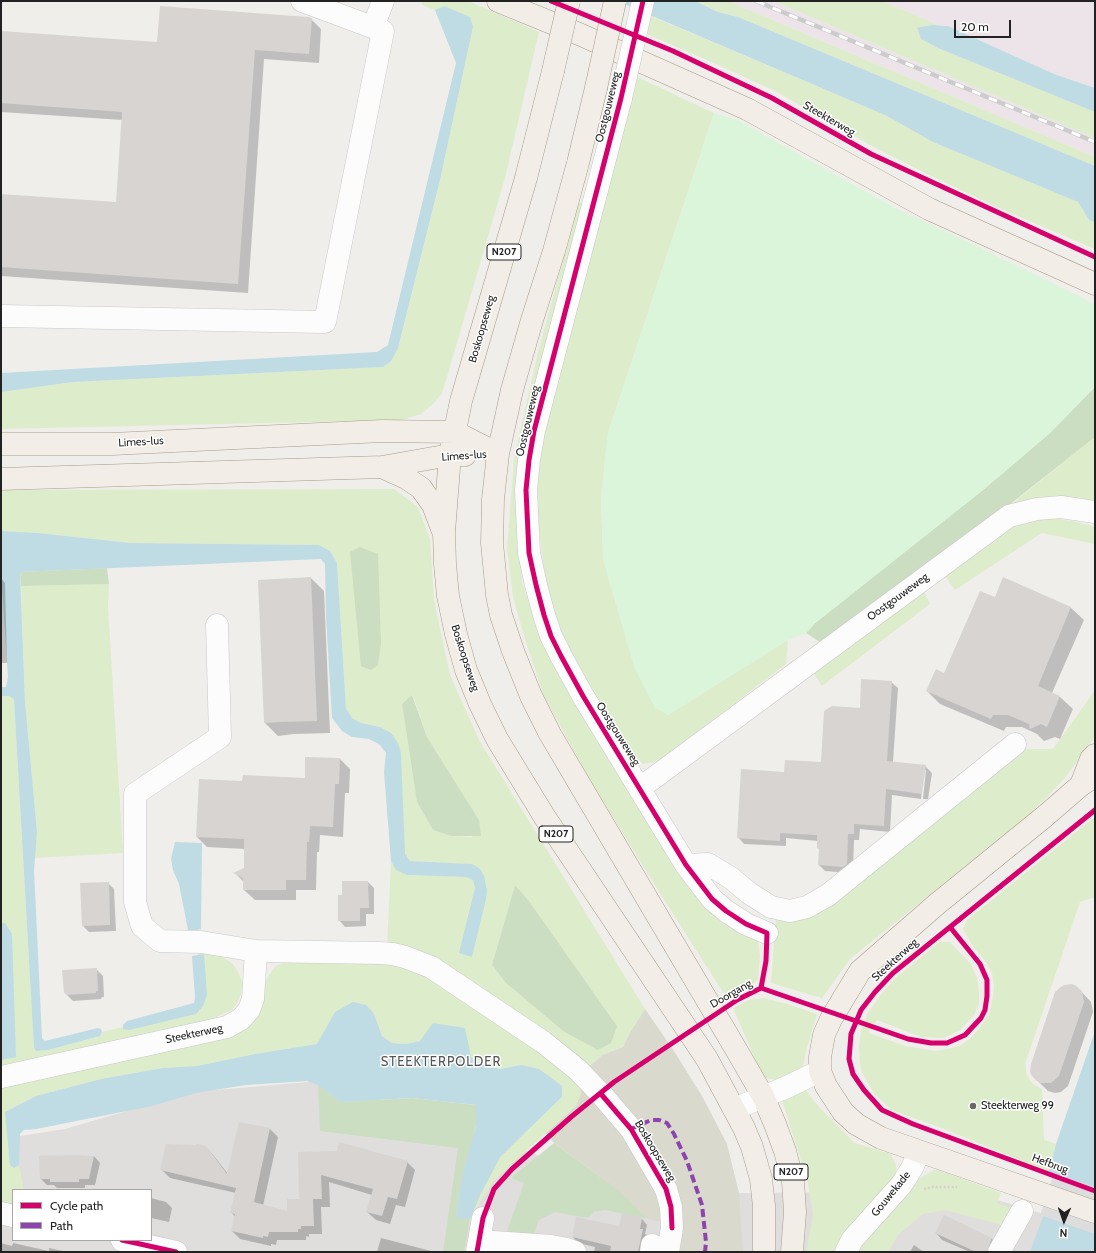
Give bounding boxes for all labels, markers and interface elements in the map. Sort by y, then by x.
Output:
scale bar [956,12,1013,38]
text: 20 m [961,19,989,34]
street label: Oostgouweweg [593,70,623,144]
street label: Steekterweg [801,99,857,139]
road number: N207 [487,244,521,260]
street label: Boskoopseweg [466,294,498,364]
street label: Oostgouweweg [513,384,543,458]
street label: Limes-lus [118,434,164,450]
street label: Limes-lus [441,448,487,464]
street label: Oostgouweweg [865,570,931,624]
street label: Boskoopseweg [448,623,482,693]
street label: Oostgouweweg [593,700,643,768]
road number: N207 [539,826,573,842]
street label: Steekterweg [869,936,921,984]
street label: Doorgang [708,977,754,1011]
street label: Steekterweg [164,1022,224,1046]
district label: STEEKTERPOLDER [381,1054,501,1070]
place label: Steekterweg 99 [981,1099,1054,1113]
marker: Steekterweg 99 [968,1101,978,1111]
street label: Boskoopseweg [631,1118,679,1184]
street label: Hefbrug [1030,1151,1070,1177]
road number: N207 [774,1164,808,1180]
street label: Gouwekade [869,1169,913,1219]
legend [12,1189,152,1241]
text: Cycle path [50,1198,103,1213]
north arrow [1044,1201,1084,1241]
text: Path [50,1218,73,1233]
text: N [1059,1226,1068,1240]

